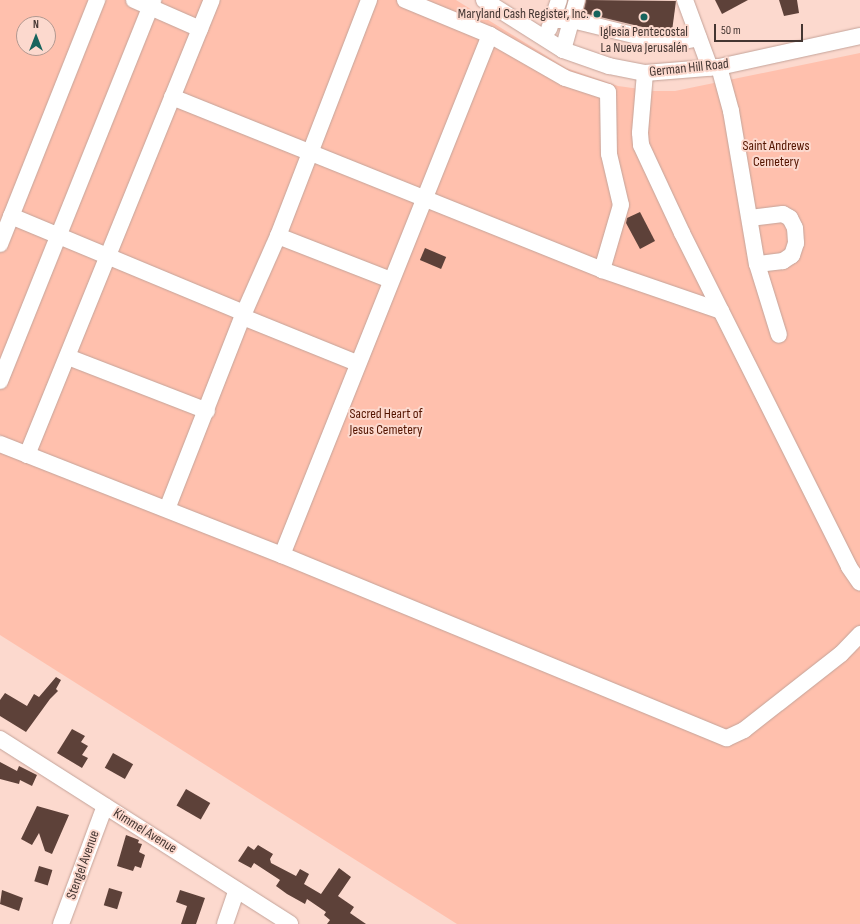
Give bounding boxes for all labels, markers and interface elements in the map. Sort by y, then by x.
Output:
place label: Maryland Cash Register, Inc. [458,6,589,22]
marker: Maryland Cash Register, Inc. [592,9,602,19]
marker: Iglesia Pentecostal La Nueva Jerusalén [639,12,649,22]
north arrow [16,16,56,56]
scale bar [716,16,805,42]
text: N [33,18,39,31]
text: 50 m [721,23,741,38]
place label: Iglesia Pentecostal La Nueva Jerusalén [600,24,688,56]
street label: German Hill Road [648,55,730,81]
park label: Saint Andrews Cemetery [743,138,809,170]
park label: Sacred Heart of Jesus Cemetery [350,406,422,438]
street label: Kimmel Avenue [110,805,180,857]
street label: Stengel Avenue [63,828,103,902]

